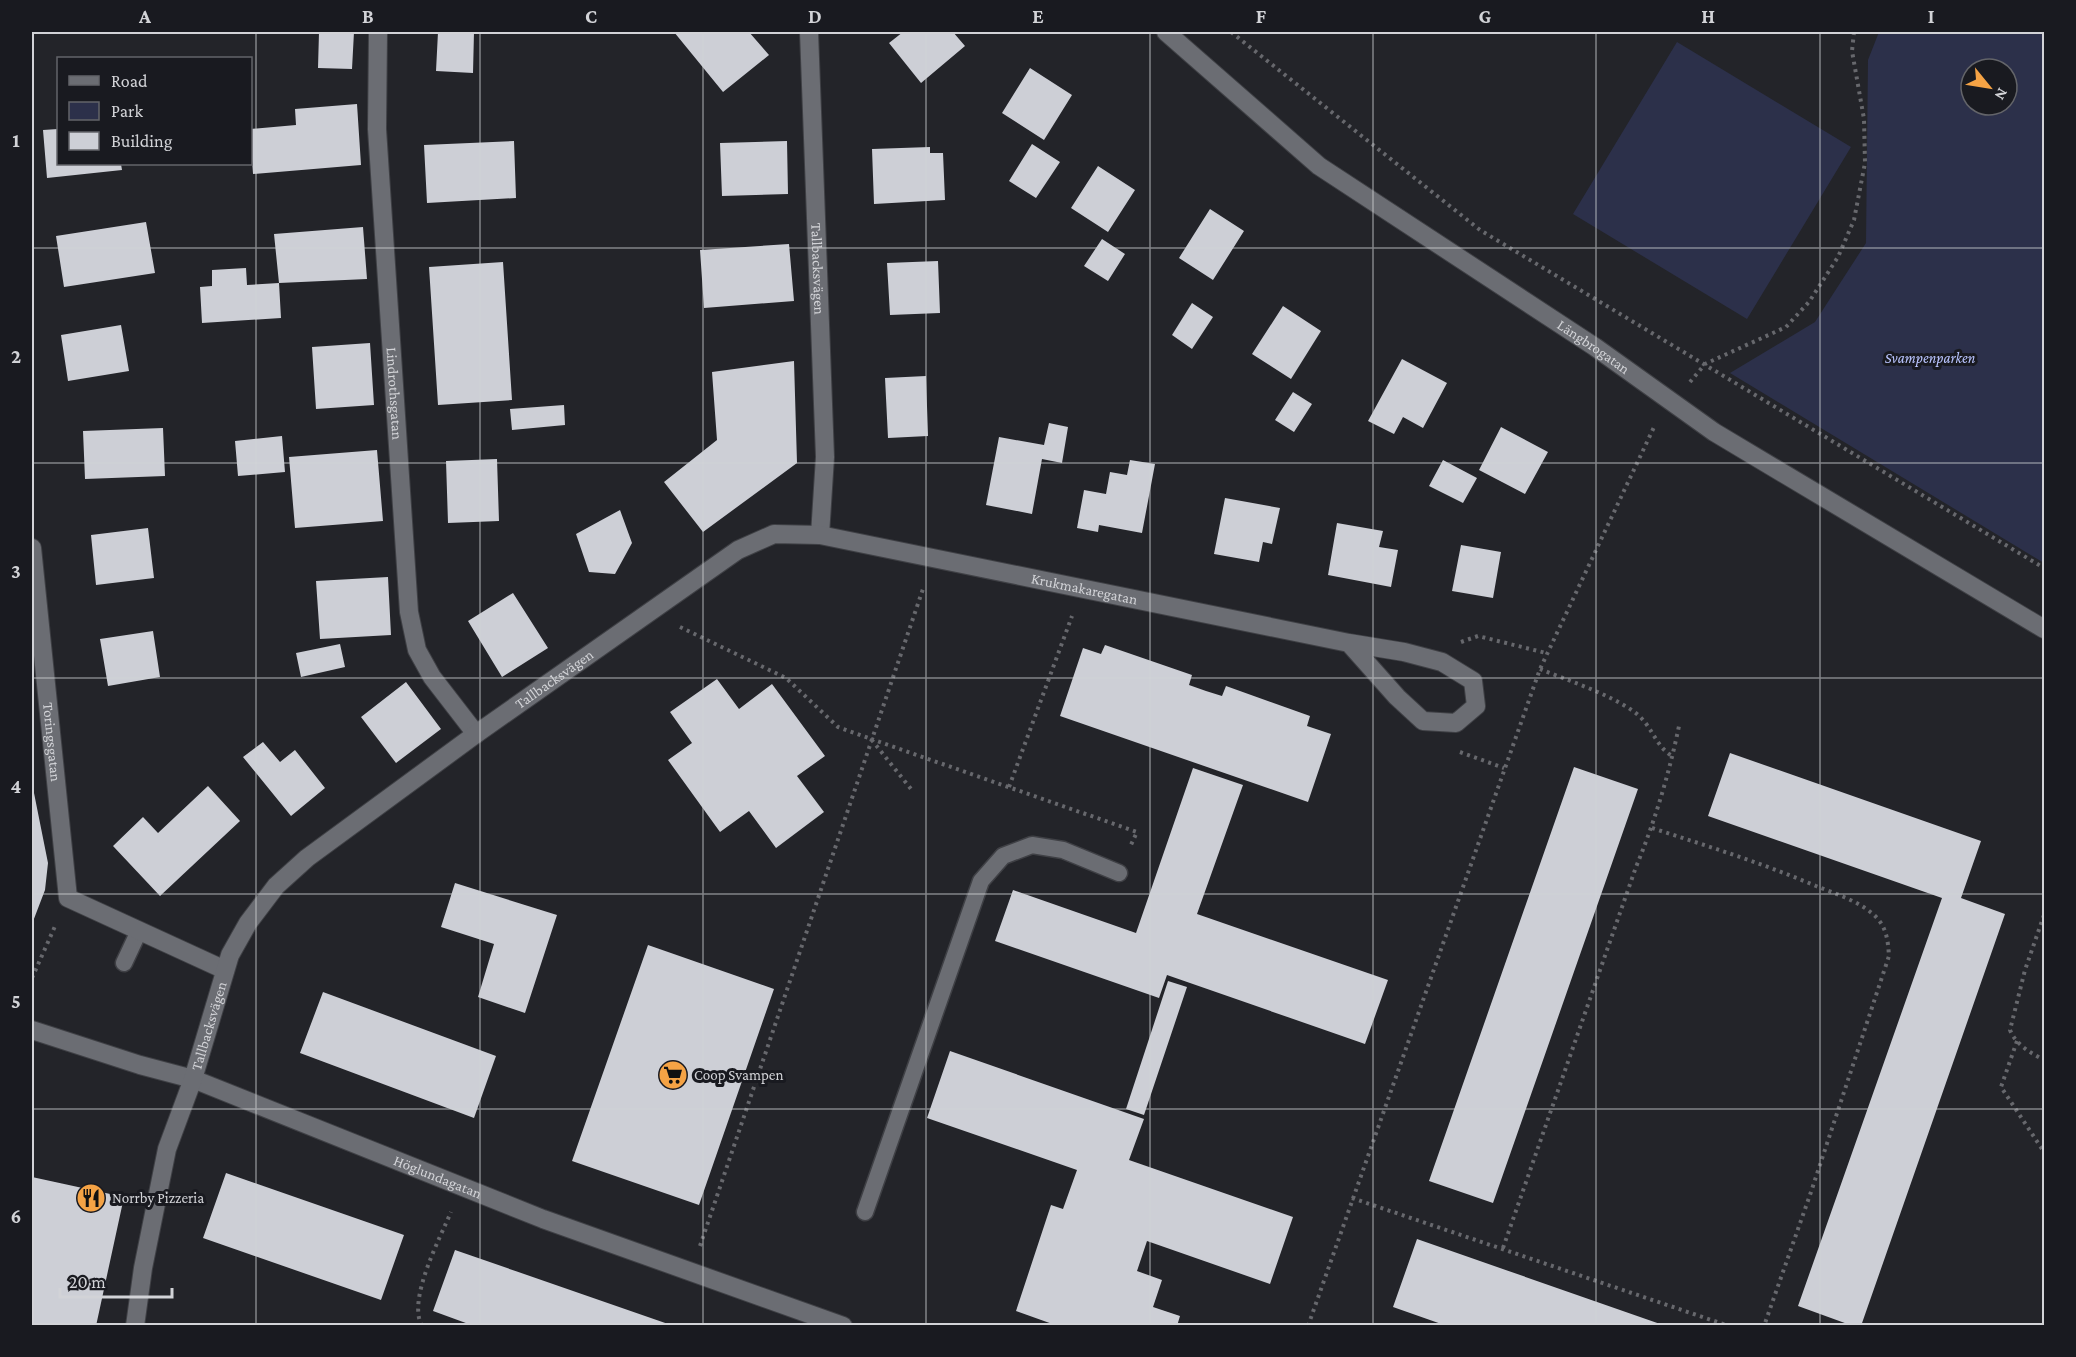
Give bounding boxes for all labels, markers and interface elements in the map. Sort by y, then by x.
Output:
text: A [138,5,152,27]
text: B [362,5,374,27]
text: C [585,5,597,27]
text: D [808,5,822,27]
text: E [1032,5,1044,27]
text: F [1256,5,1267,27]
text: G [1479,5,1492,27]
text: H [1701,5,1715,27]
text: I [1928,5,1935,27]
legend [57,57,252,165]
north arrow [1959,57,2019,117]
text: Road [111,71,148,91]
text: N [1991,85,2012,103]
text: Park [111,101,143,121]
text: 1 [12,129,20,151]
text: Building [111,131,173,151]
street label: Tallbacksvägen [808,223,828,315]
street label: Längbrogatan [1554,316,1633,377]
text: 2 [11,345,21,367]
street label: Lindrothsgatan [383,347,406,440]
park label: Svampenparken [1885,350,1976,367]
text: 3 [11,560,21,582]
street label: Krukmakaregatan [1030,570,1139,608]
street label: Tallbacksvägen [512,646,596,712]
street label: Toringsgatan [40,702,64,782]
text: 4 [11,775,22,797]
street label: Tallbacksvägen [188,980,230,1072]
text: 5 [11,990,21,1012]
supermarket icon: Coop Svampen [657,1059,689,1091]
place label: Coop Svampen [694,1067,784,1084]
street label: Höglundagatan [391,1152,484,1202]
restaurant icon: Norrby Pizzeria [75,1182,107,1214]
place label: Norrby Pizzeria [112,1190,204,1207]
text: 6 [11,1205,21,1227]
scale bar [60,1261,172,1299]
text: 20 m [69,1272,106,1292]

